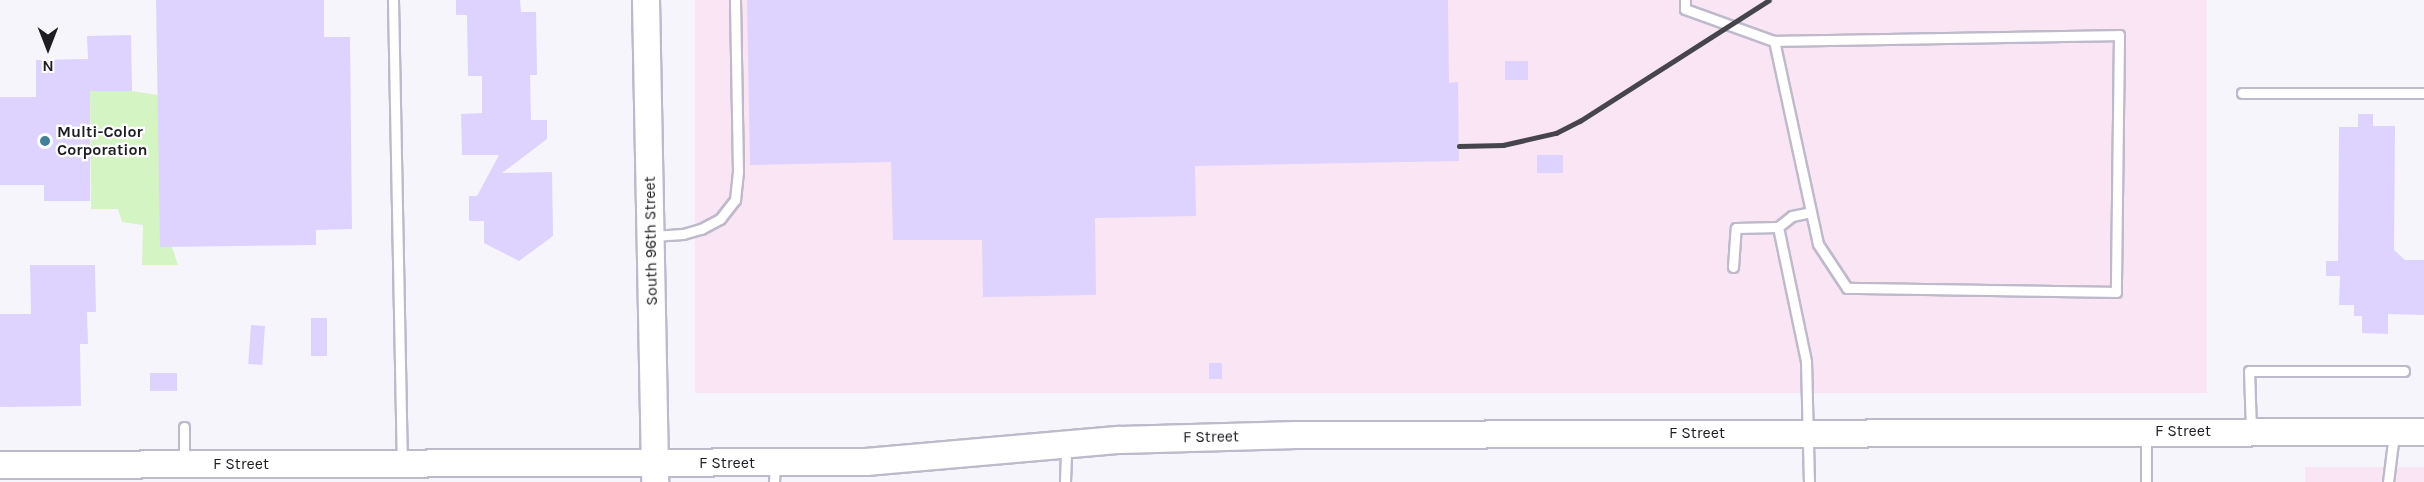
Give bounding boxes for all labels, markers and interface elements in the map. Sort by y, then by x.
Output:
north arrow [18,18,78,78]
text: N [42,57,54,76]
place label: Multi-Color Corporation [57,122,148,160]
marker: Multi-Color Corporation [38,134,52,148]
street label: South 96th Street [640,176,662,306]
street label: F Street [2155,421,2211,441]
street label: F Street [1669,423,1725,443]
street label: F Street [1183,427,1239,447]
street label: F Street [699,453,755,473]
street label: F Street [213,454,269,474]

